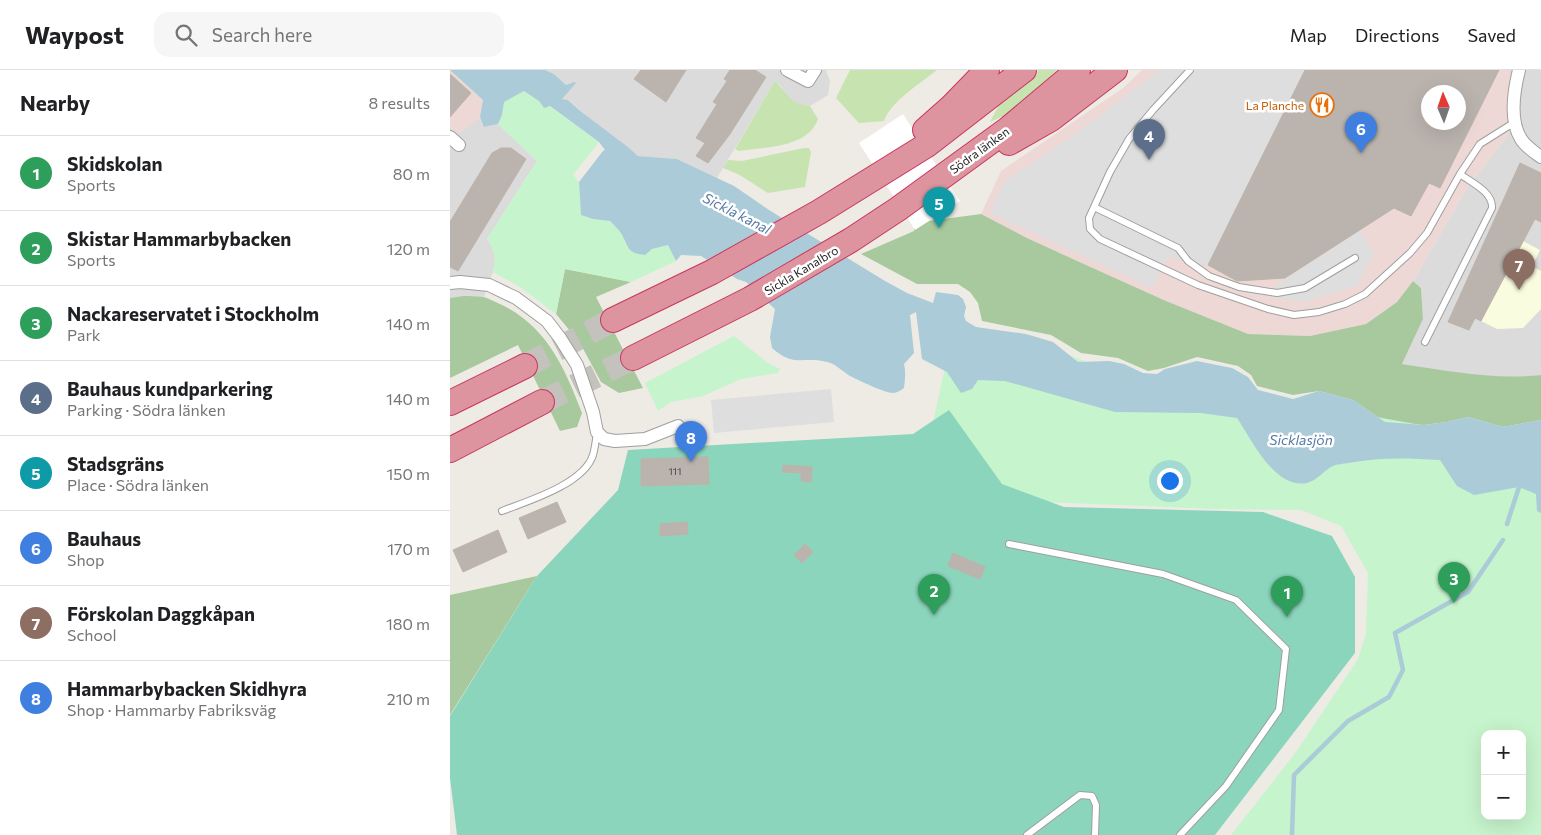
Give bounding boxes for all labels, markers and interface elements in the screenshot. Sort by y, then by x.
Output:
search box [154,12,504,57]
text: Waypost [25,20,124,49]
icon: search [172,21,200,49]
text: Search here [212,23,312,46]
text: Map [1290,24,1327,46]
text: Directions [1355,24,1439,46]
text: Saved [1467,24,1516,46]
north arrow [1421,85,1466,130]
text: Nearby [20,90,90,115]
restaurant icon: La Planche [1309,92,1335,118]
text: 8 results [369,93,430,112]
place label: La Planche [1246,98,1304,112]
pin: 6 [1345,112,1377,153]
pin: 4 [1133,119,1165,160]
street label: Södra länken [947,124,1011,176]
text: Skidskolan [67,152,163,175]
text: 1 [32,164,40,183]
text: 80 m [393,164,430,183]
text: Sports [67,175,116,194]
pin: 5 [923,187,955,228]
water label: Sickla kanal [700,189,774,237]
text: Skistar Hammarbybacken [67,227,291,250]
text: 2 [31,239,41,258]
text: 120 m [387,239,430,258]
street label: Sickla Kanalbro [762,242,840,298]
pin: 7 [1503,249,1535,290]
text: Sports [67,250,116,269]
text: Nackareservatet i Stockholm [67,302,319,325]
text: 3 [31,314,41,333]
text: 140 m [386,314,430,333]
text: Park [67,325,100,344]
text: Bauhaus kundparkering [67,377,273,400]
text: 4 [31,389,41,408]
text: 140 m [386,389,430,408]
text: Parking · Södra länken [67,400,226,419]
pin: 8 [675,421,707,462]
water label: Sicklasjön [1269,431,1333,448]
text: Stadsgräns [67,452,164,475]
text: 5 [31,464,41,483]
text: 150 m [387,464,430,483]
house number: 111 [669,465,681,477]
your location [1157,468,1183,494]
text: Place · Södra länken [67,475,209,494]
text: Bauhaus [67,527,141,550]
text: 6 [31,539,41,558]
text: 170 m [387,539,430,558]
text: Shop [67,550,105,569]
pin: 3 [1438,562,1470,603]
pin: 2 [918,574,950,615]
pin: 1 [1271,576,1303,617]
text: Förskolan Daggkåpan [67,602,255,625]
text: 7 [32,614,40,633]
text: 180 m [386,614,430,633]
text: School [67,625,117,644]
text: Hammarbybacken Skidhyra [67,677,307,700]
text: 8 [31,689,41,708]
text: 210 m [387,689,430,708]
text: Shop · Hammarby Fabriksväg [67,700,276,719]
map controls [1481,730,1526,820]
button: + [1481,730,1526,775]
button: − [1481,775,1526,820]

